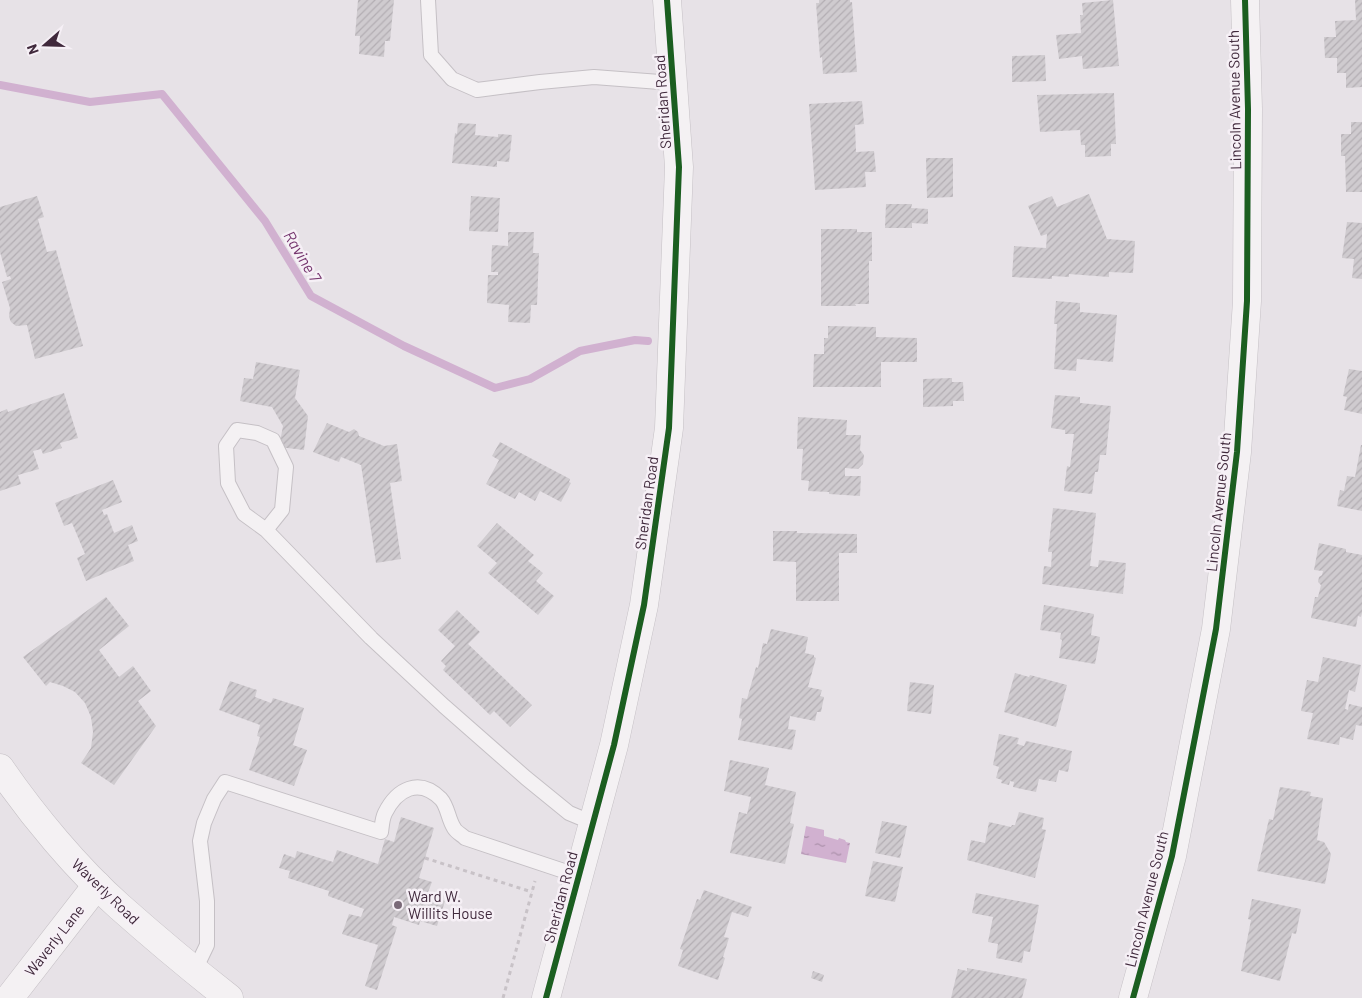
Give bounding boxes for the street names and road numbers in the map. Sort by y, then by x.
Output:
street label: Lincoln Avenue South [1224,30,1244,170]
street label: Sheridan Road [650,54,674,150]
street label: Lincoln Avenue South [1202,431,1234,573]
street label: Sheridan Road [631,455,661,551]
street label: Lincoln Avenue South [1120,829,1172,969]
street label: Sheridan Road [539,849,581,945]
street label: Waverly Road [68,854,144,928]
street label: Waverly Lane [20,901,88,979]

